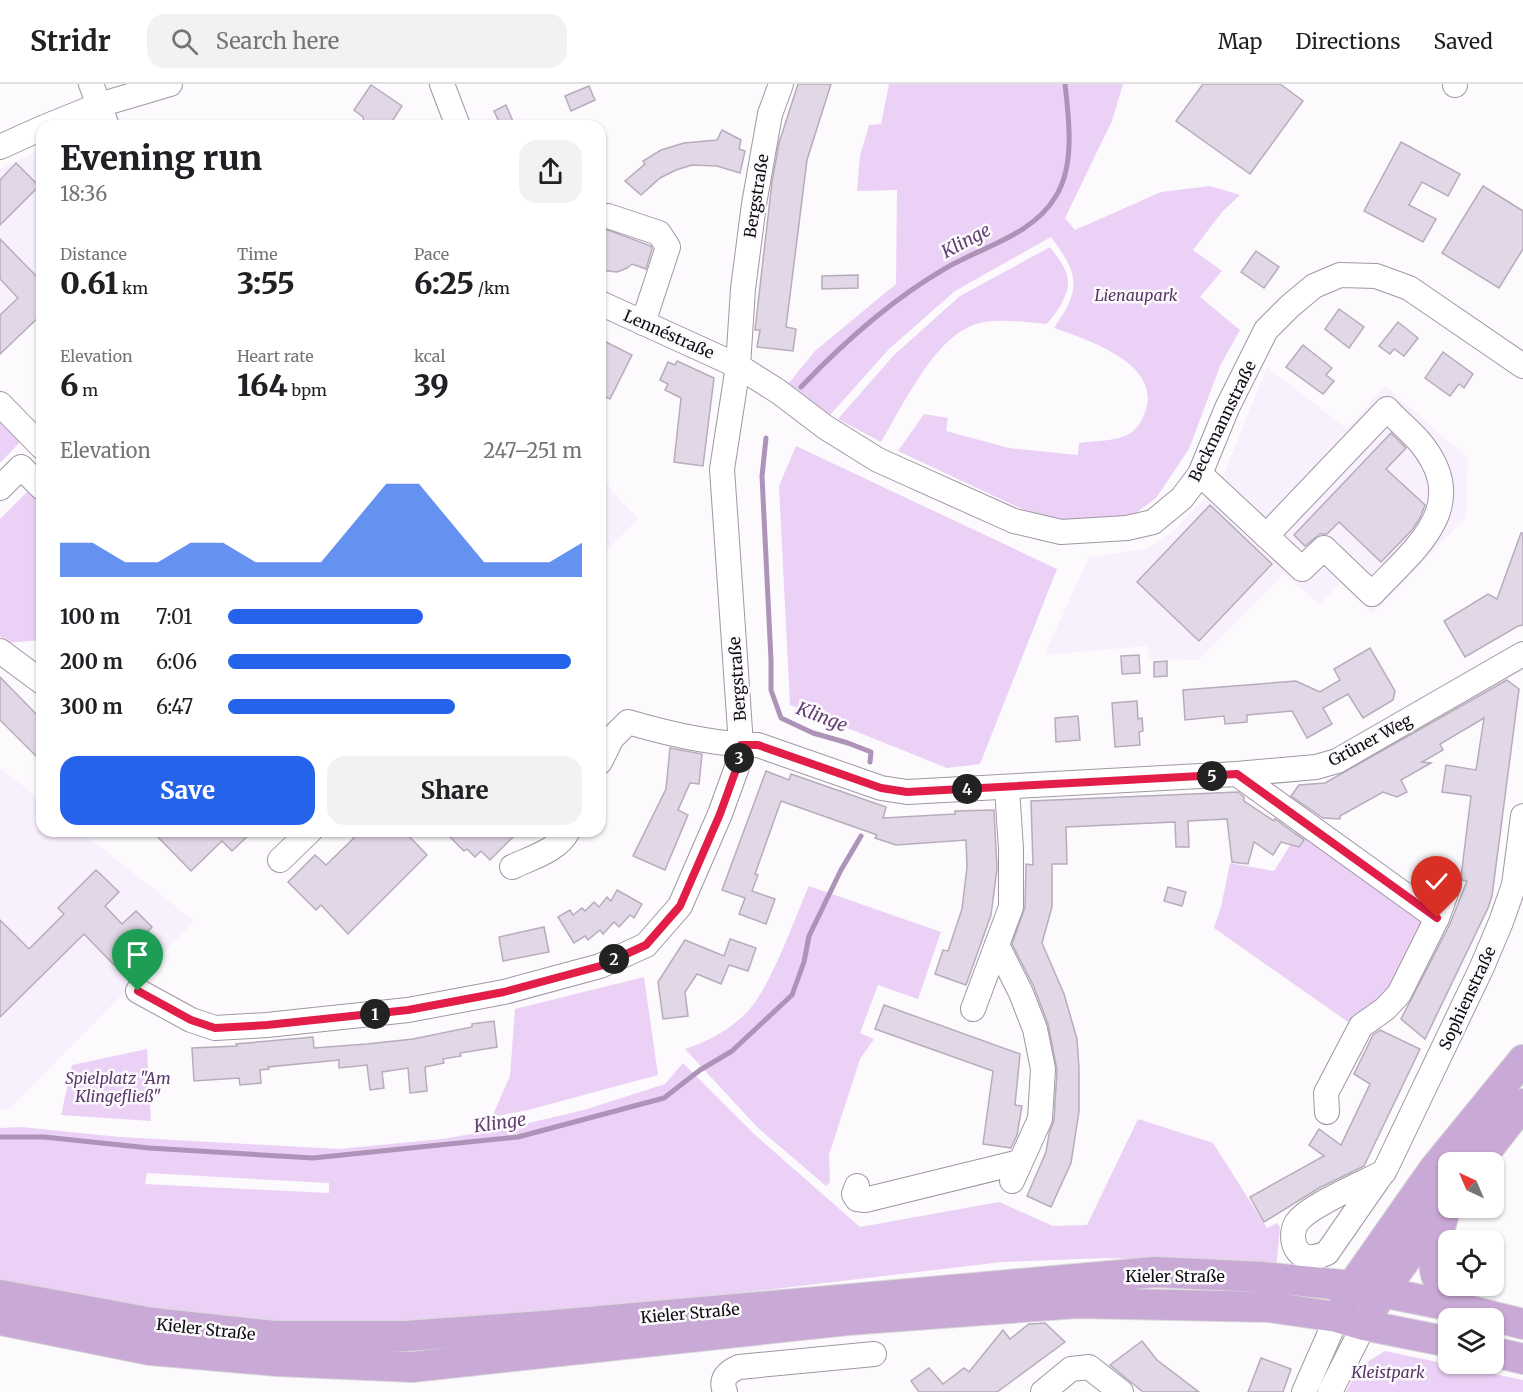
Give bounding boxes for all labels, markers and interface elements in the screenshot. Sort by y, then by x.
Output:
search box [147,14,567,68]
text: Stridr [30,23,111,59]
icon: search [168,25,201,58]
text: Search here [216,27,339,55]
text: Map [1218,28,1262,55]
text: Directions [1295,28,1400,55]
text: Saved [1433,28,1493,55]
text: Evening run [60,138,262,179]
button: share [519,140,582,203]
street label: Bergstraße [739,153,773,239]
text: 18:36 [60,181,107,206]
water label: Klinge [936,218,994,264]
text: Distance [60,244,127,264]
text: Time [237,244,278,264]
text: Pace [414,244,449,264]
text: 0.61 [60,264,118,302]
text: 3:55 [237,264,295,302]
text: 6:25 [414,264,474,302]
text: km [118,278,148,298]
text: /km [474,278,510,298]
park label: Lienaupark [1094,285,1178,305]
street label: Lennéstraße [621,305,717,363]
text: Elevation [60,346,133,366]
text: Heart rate [237,346,314,366]
text: kcal [414,346,445,366]
street label: Beckmannstraße [1184,357,1260,485]
text: 6 [60,366,79,404]
text: 164 [237,366,288,404]
text: 39 [414,366,449,404]
text: m [79,380,98,400]
text: bpm [288,380,327,400]
text: Elevation [60,438,151,463]
text: 247–251 m [483,438,582,463]
text: 100 m [60,604,120,629]
text: 7:01 [156,604,192,629]
street label: Bergstraße [724,636,750,722]
text: 200 m [60,649,123,674]
text: 6:06 [156,649,197,674]
text: 300 m [60,694,123,719]
text: 6:47 [156,694,193,719]
water label: Klinge [793,696,851,737]
street label: Grüner Weg [1325,709,1415,770]
pin: 3 [724,743,754,773]
text: 3 [734,748,744,768]
button: Save [60,756,315,825]
button: Share [327,756,582,825]
pin: 5 [1197,761,1227,791]
text: 5 [1207,766,1217,786]
pin: 4 [952,774,982,804]
text: 4 [962,779,972,799]
pin [1411,856,1462,918]
icon: check [1420,865,1453,898]
pin [112,929,163,991]
icon: arrive [121,938,154,971]
street label: Sophienstraße [1434,943,1500,1053]
pin: 2 [599,944,629,974]
text: 2 [609,949,619,969]
pin: 1 [360,999,390,1029]
text: 1 [371,1004,379,1024]
park label: Spielplatz "Am Klingefließ" [65,1068,171,1106]
water label: Klinge [471,1107,528,1138]
north arrow [1438,1152,1504,1218]
map controls [1438,1152,1504,1374]
button: locate [1438,1230,1504,1296]
street label: Kieler Straße [1125,1266,1225,1286]
street label: Kieler Straße [640,1299,740,1327]
button: layers [1438,1308,1504,1374]
street label: Kieler Straße [155,1314,257,1344]
park label: Kleistpark [1350,1362,1425,1382]

